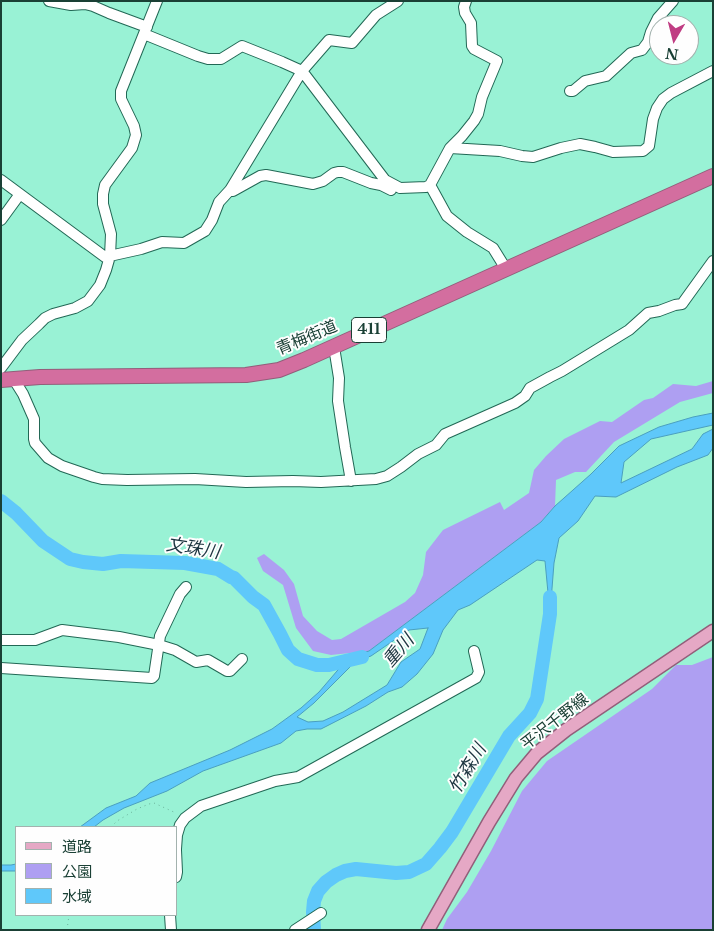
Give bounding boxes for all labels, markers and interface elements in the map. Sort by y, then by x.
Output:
north arrow [649,15,699,65]
text: N [664,44,680,64]
street label: 青梅街道 [274,317,340,359]
road number: 411 [352,318,386,342]
water label: 文珠川 [165,534,221,564]
water label: 重川 [379,630,419,672]
street label: 平沢千野線 [518,690,592,754]
water label: 竹森川 [445,740,491,798]
legend [15,826,178,916]
text: 道路 [62,837,92,856]
text: 公園 [62,862,92,881]
text: 水域 [62,887,92,906]

